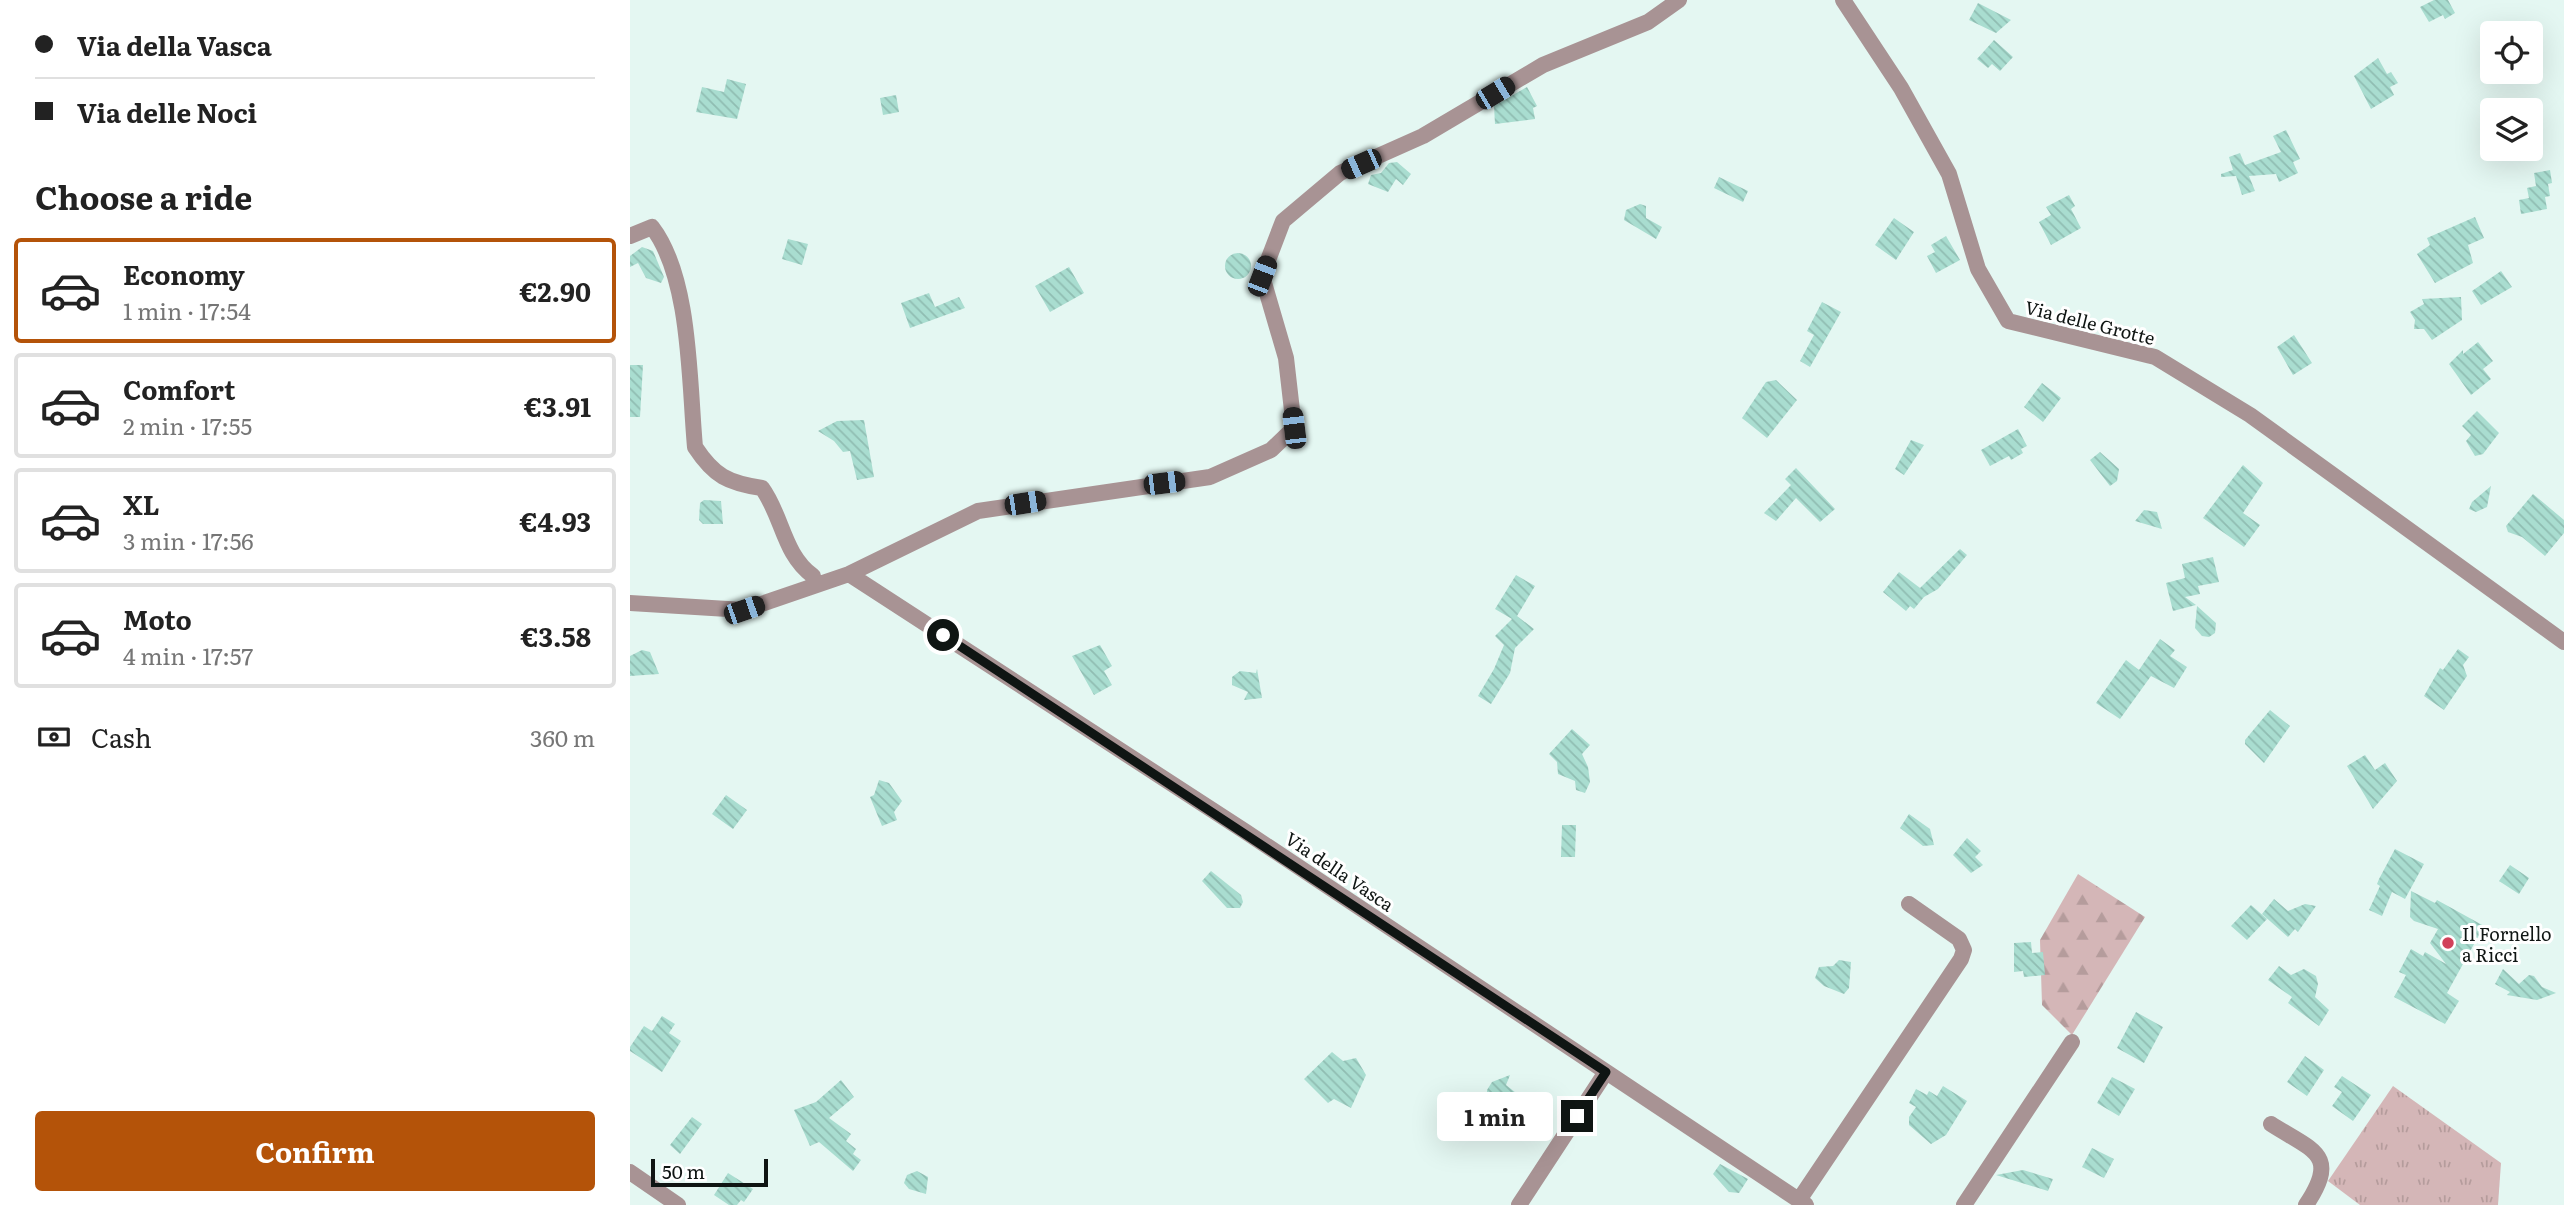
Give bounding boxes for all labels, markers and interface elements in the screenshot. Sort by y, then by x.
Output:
map controls [2480,21,2543,161]
button: locate [2480,21,2543,84]
text: Via della Vasca [77,25,272,64]
car [1472,73,1519,113]
text: Via delle Noci [77,92,257,131]
button: layers [2480,98,2543,161]
car [1338,146,1385,182]
text: Choose a ride [35,172,252,220]
car [1245,253,1280,299]
text: Economy [123,254,245,293]
icon: car [39,259,102,322]
text: €2.90 [519,271,591,310]
text: 1 min · 17:54 [123,293,251,327]
street label: Via delle Grotte [2022,293,2158,351]
text: Comfort [123,369,235,408]
icon: car [39,374,102,437]
text: €3.91 [524,386,591,425]
car [1282,406,1307,450]
text: 2 min · 17:55 [123,408,252,442]
car [1142,470,1187,496]
text: XL [123,484,160,523]
icon: car [39,489,102,552]
car [1003,489,1048,517]
text: €4.93 [519,501,591,540]
text: 3 min · 17:56 [123,523,254,557]
car [721,593,768,627]
text: Moto [123,599,192,638]
icon: car [39,604,102,667]
text: €3.58 [520,616,591,655]
route start [927,619,959,651]
text: 4 min · 17:57 [123,638,253,672]
text: Cash [91,717,152,756]
icon: cash [35,718,73,756]
text: 360 m [530,720,595,754]
street label: Via della Vasca [1280,825,1400,918]
place label: Il Fornello a Ricci [2462,920,2552,968]
marker: Il Fornello a Ricci [2440,935,2456,951]
callout: 1 min [1437,1092,1552,1140]
text: 1 min [1464,1099,1526,1133]
route end [1561,1100,1593,1132]
button: Confirm [35,1111,595,1191]
scale bar [651,1156,768,1188]
text: 50 m [662,1157,705,1185]

